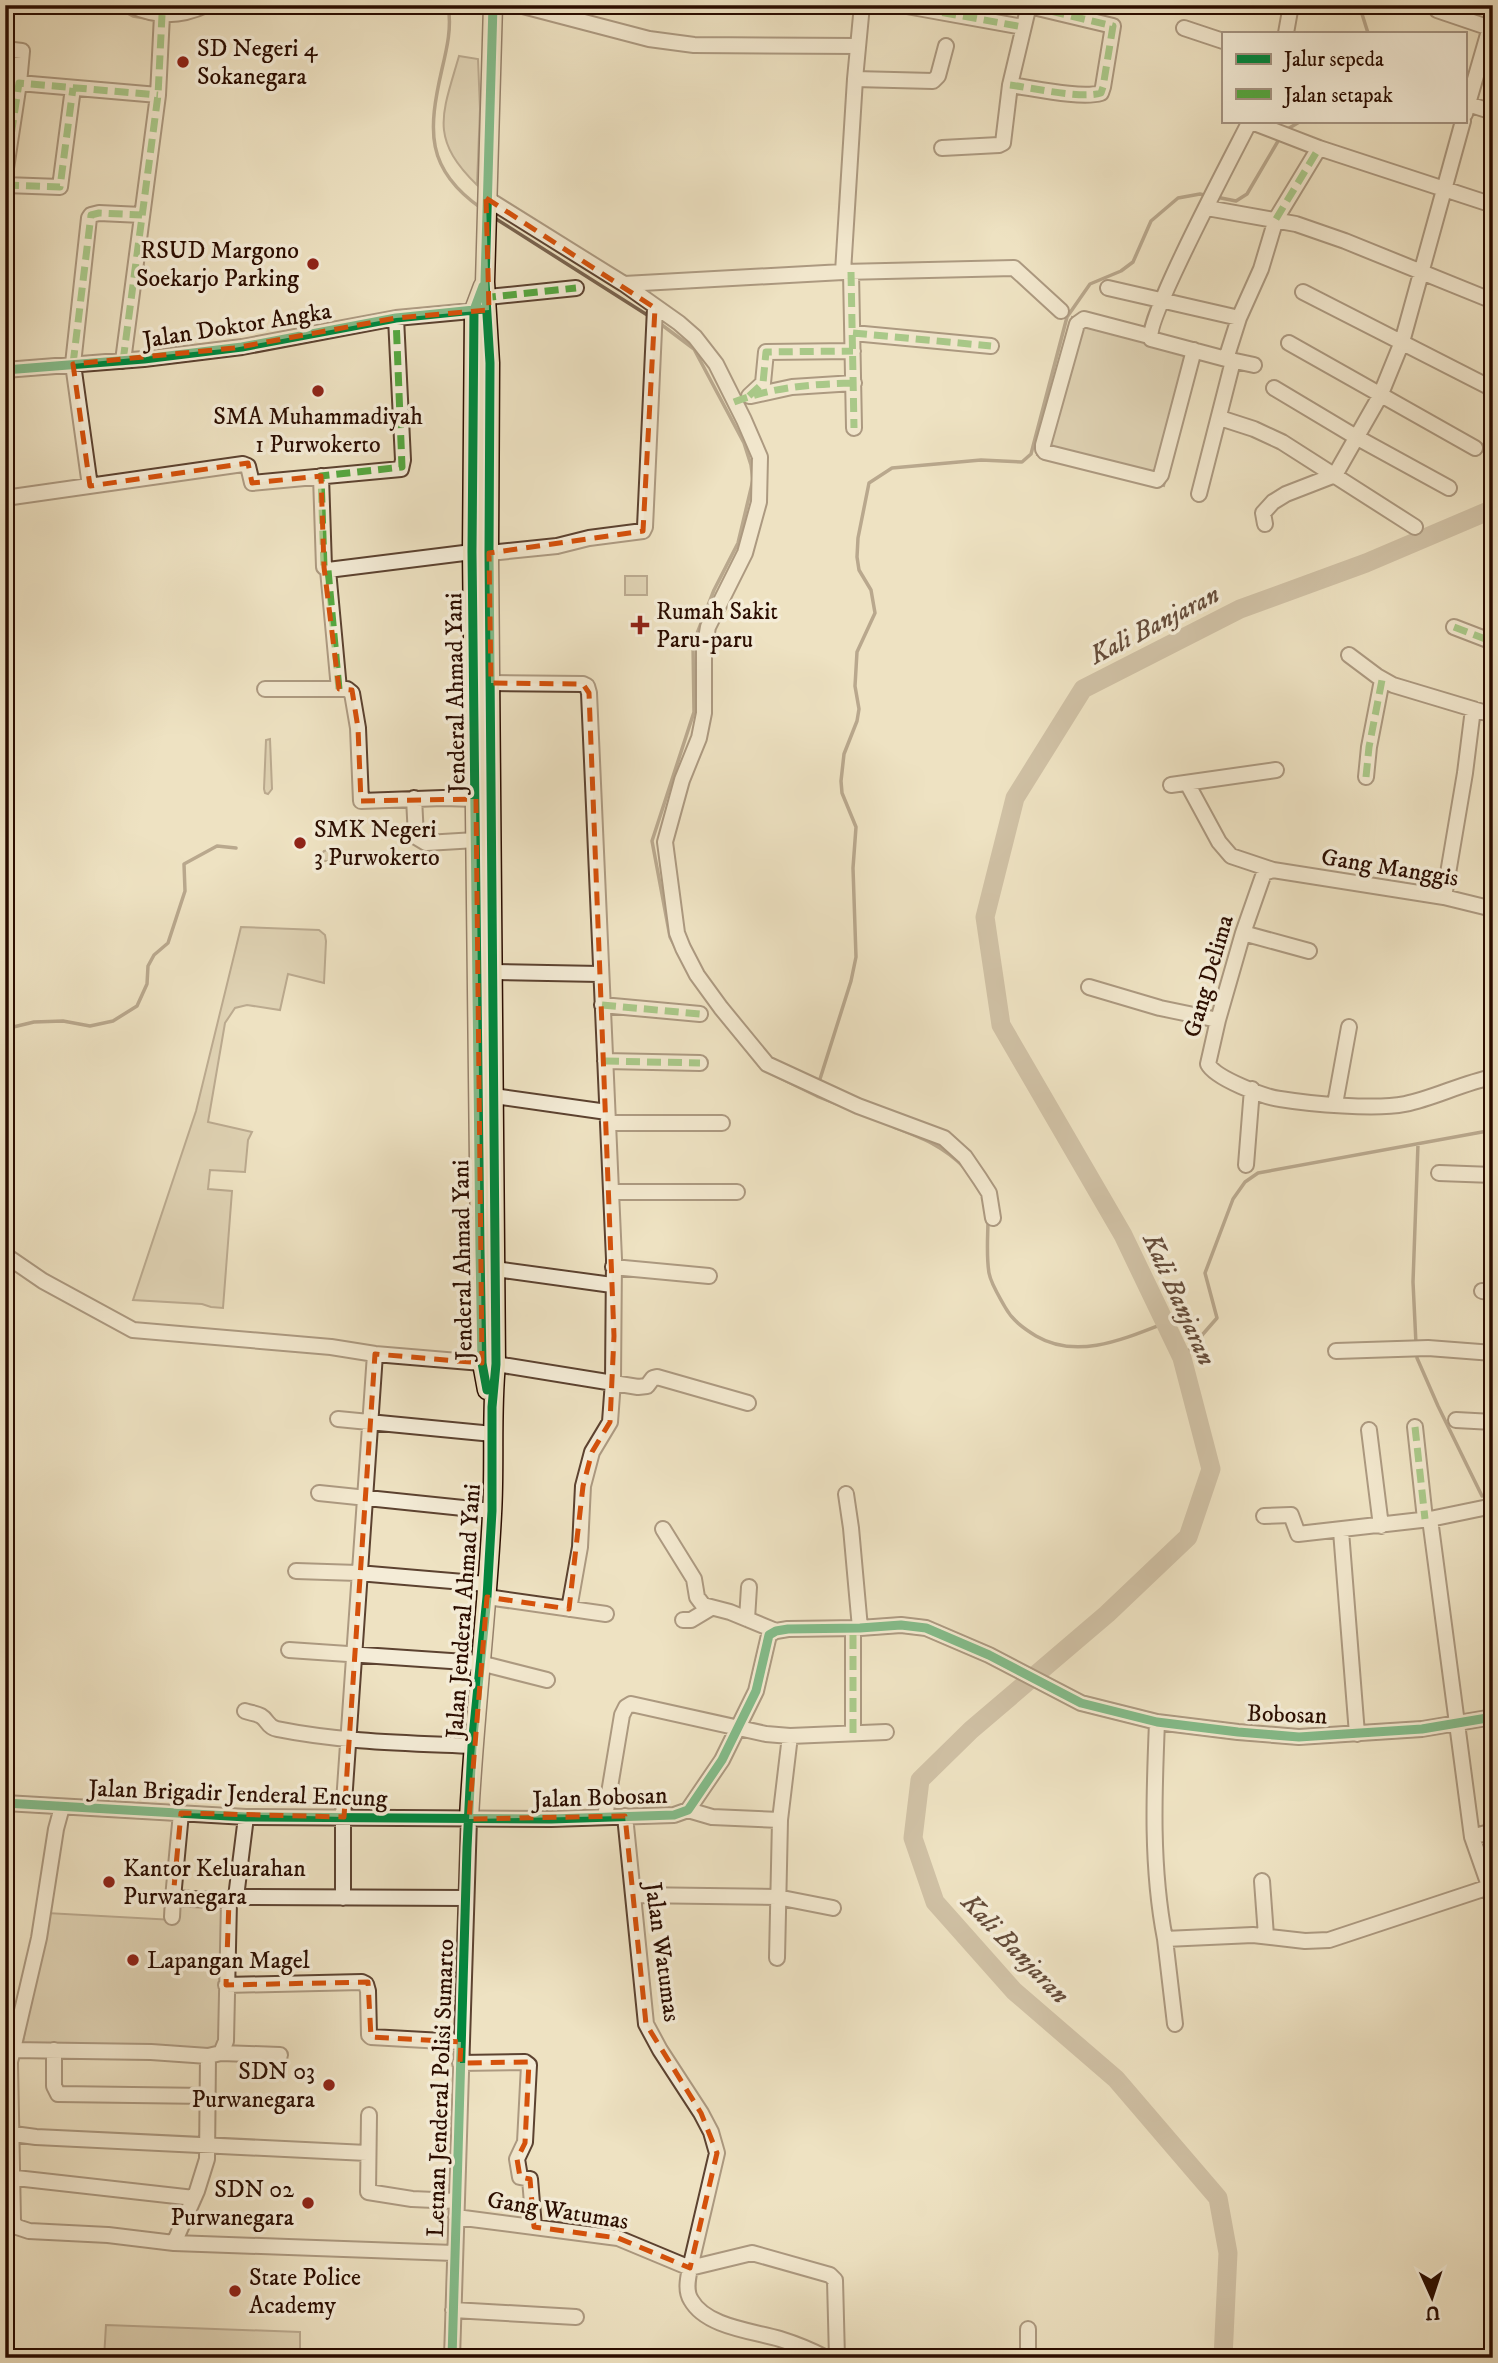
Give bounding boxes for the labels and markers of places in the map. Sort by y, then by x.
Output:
place label: SD Negeri 4 Sokanegara [197,34,319,92]
marker: SD Negeri 4 Sokanegara [175,54,191,70]
place label: RSUD Margono Soekarjo Parking [136,236,299,294]
marker: RSUD Margono Soekarjo Parking [305,256,321,272]
marker: SMA Muhammadiyah 1 Purwokerto [310,383,326,399]
place label: SMA Muhammadiyah 1 Purwokerto [213,402,423,460]
place label: Rumah Sakit Paru-paru [656,597,778,655]
marker: Rumah Sakit Paru-paru [630,615,650,635]
place label: SMK Negeri 3 Purwokerto [314,815,440,873]
marker: SMK Negeri 3 Purwokerto [292,835,308,851]
place label: Kantor Keluarahan Purwanegara [123,1854,306,1912]
marker: Kantor Keluarahan Purwanegara [101,1874,117,1890]
place label: Lapangan Magel [147,1946,311,1976]
marker: Lapangan Magel [125,1952,141,1968]
place label: SDN 03 Purwanegara [191,2057,316,2115]
marker: SDN 03 Purwanegara [321,2077,337,2093]
place label: SDN 02 Purwanegara [170,2175,295,2233]
marker: SDN 02 Purwanegara [300,2195,316,2211]
place label: State Police Academy [249,2263,361,2321]
marker: State Police Academy [227,2283,243,2299]

